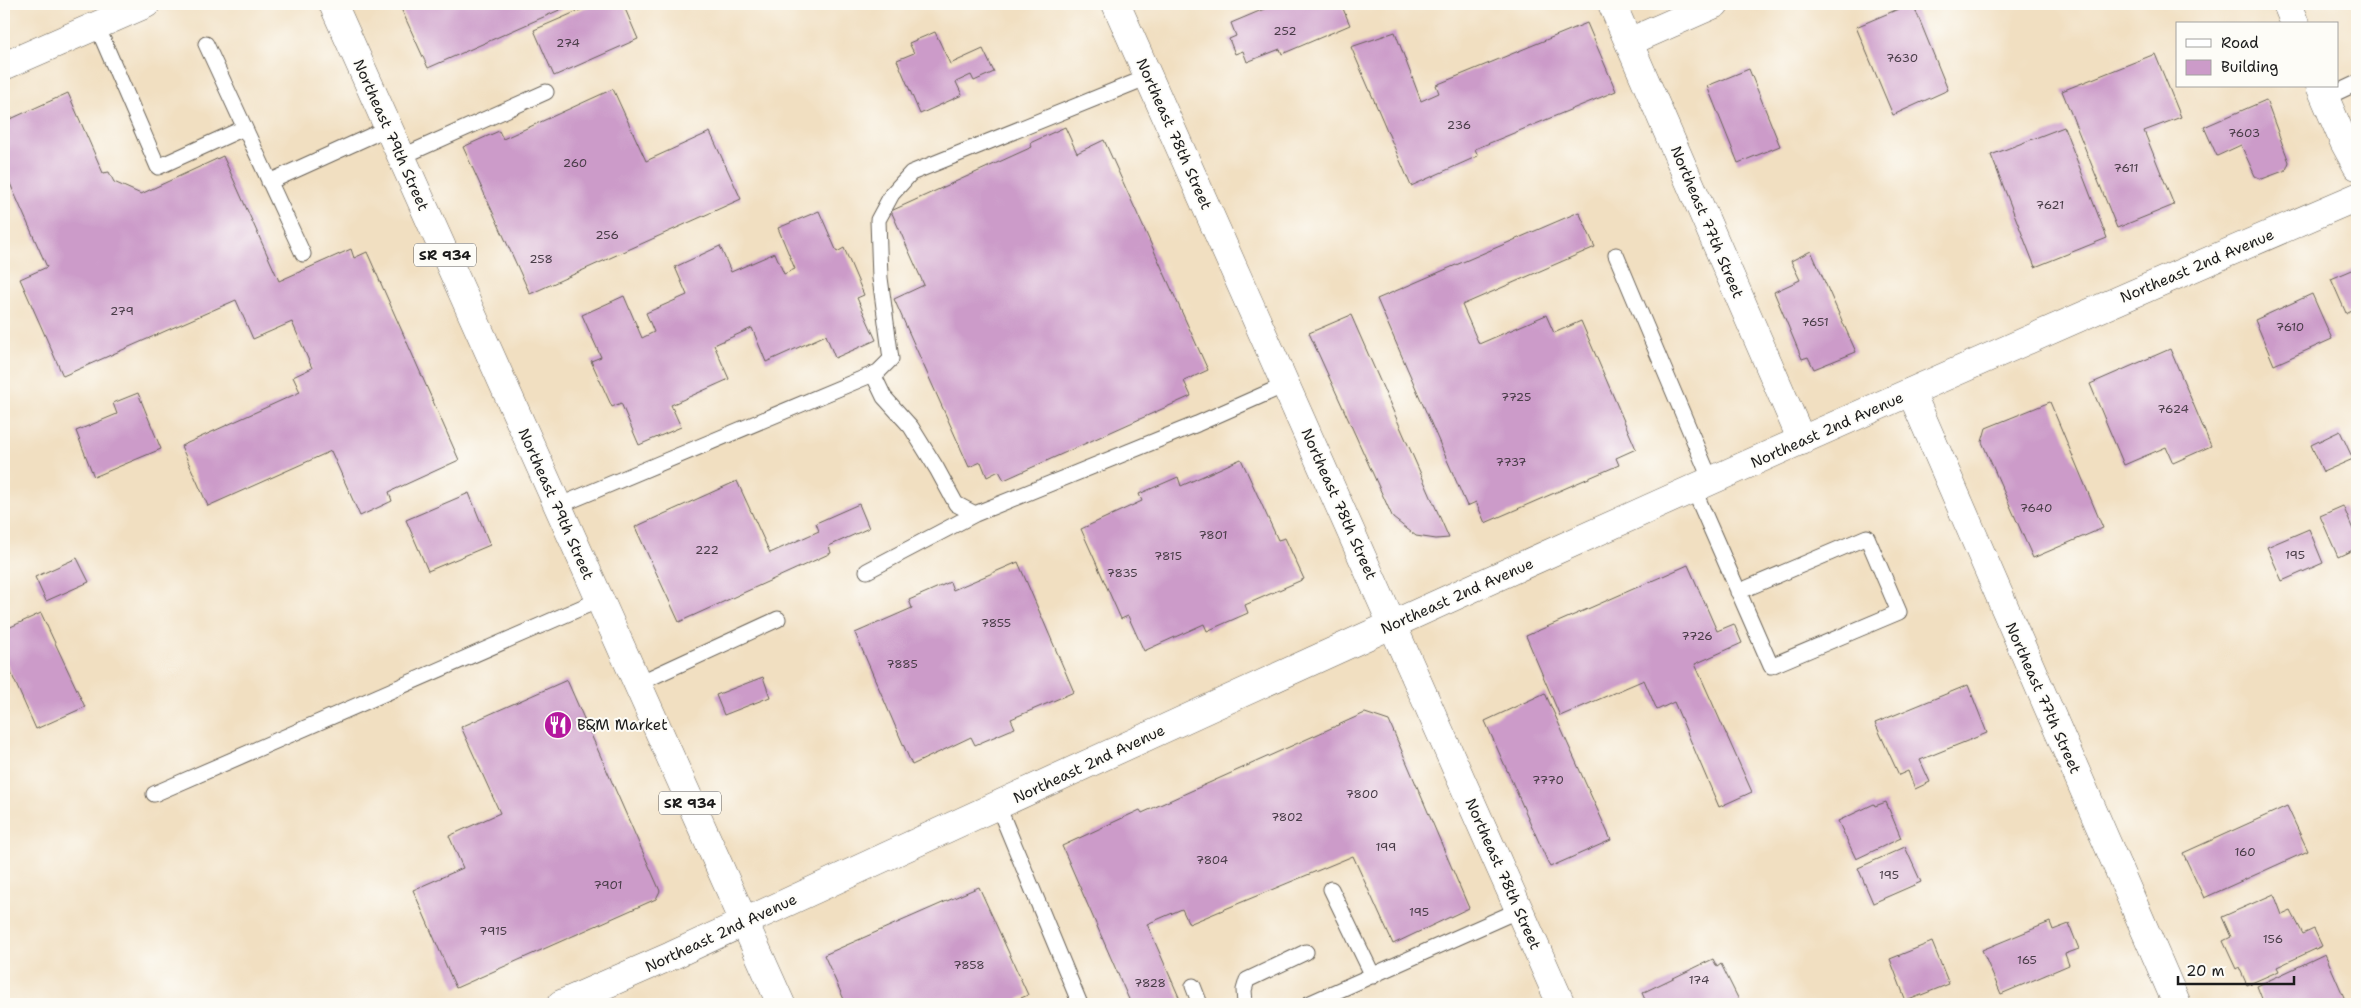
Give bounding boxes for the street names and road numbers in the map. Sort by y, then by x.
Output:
street label: Northeast 78th Street [1132,55,1216,213]
street label: Northeast 79th Street [349,56,433,214]
street label: Northeast 77th Street [1666,143,1748,301]
street label: Northeast 2nd Avenue [2117,224,2277,308]
road number: SR 934 [414,244,476,266]
street label: Northeast 2nd Avenue [1747,387,1907,473]
street label: Northeast 79th Street [514,425,598,583]
street label: Northeast 78th Street [1297,425,1381,583]
street label: Northeast 2nd Avenue [1377,553,1537,639]
street label: Northeast 77th Street [2001,619,2085,777]
street label: Northeast 2nd Avenue [1010,720,1168,808]
road number: SR 934 [659,791,721,814]
street label: Northeast 78th Street [1461,795,1545,953]
street label: Northeast 2nd Avenue [642,889,800,977]

